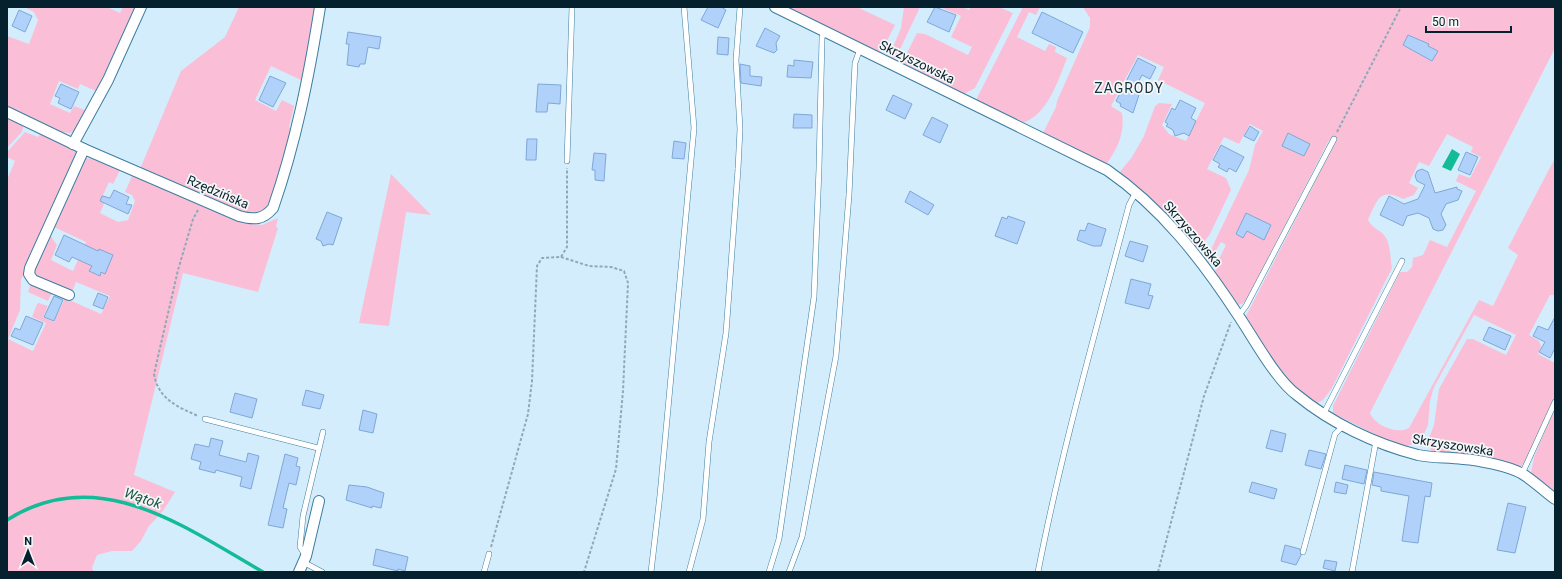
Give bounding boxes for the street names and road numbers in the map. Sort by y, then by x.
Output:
street label: Skrzyszowska [877,37,957,87]
street label: Rzędzińska [185,172,251,212]
street label: Skrzyszowska [1160,198,1226,270]
street label: Skrzyszowska [1411,431,1495,459]

